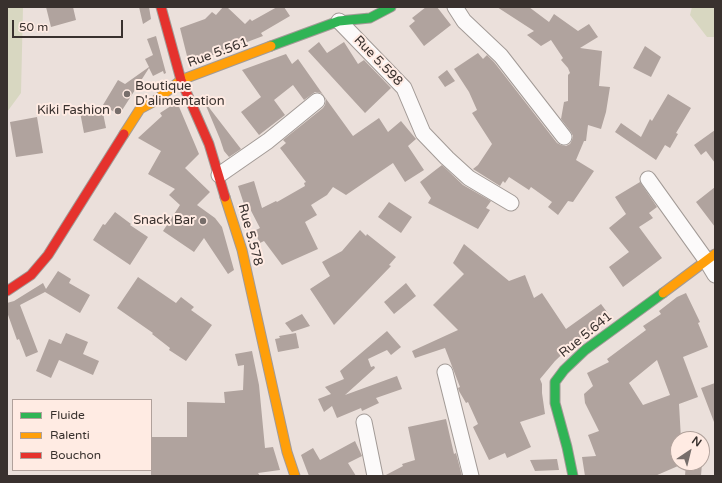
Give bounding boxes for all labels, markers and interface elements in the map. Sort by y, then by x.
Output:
scale bar [14,12,125,38]
text: 50 m [19,20,48,34]
street label: Rue 5.598 [350,33,406,89]
street label: Rue 5.561 [185,35,251,71]
place label: Boutique D'alimentation [135,79,225,110]
marker: Boutique D'alimentation [122,89,132,99]
place label: Kiki Fashion [37,103,110,119]
marker: Kiki Fashion [113,106,123,116]
street label: Rue 5.578 [234,202,266,268]
place label: Snack Bar [133,213,195,229]
marker: Snack Bar [198,216,208,226]
street label: Rue 5.641 [556,309,616,361]
legend [12,399,152,471]
text: Fluide [50,408,85,422]
text: Ralenti [50,428,90,442]
north arrow [670,431,710,471]
text: N [689,434,704,449]
text: Bouchon [50,448,101,462]

